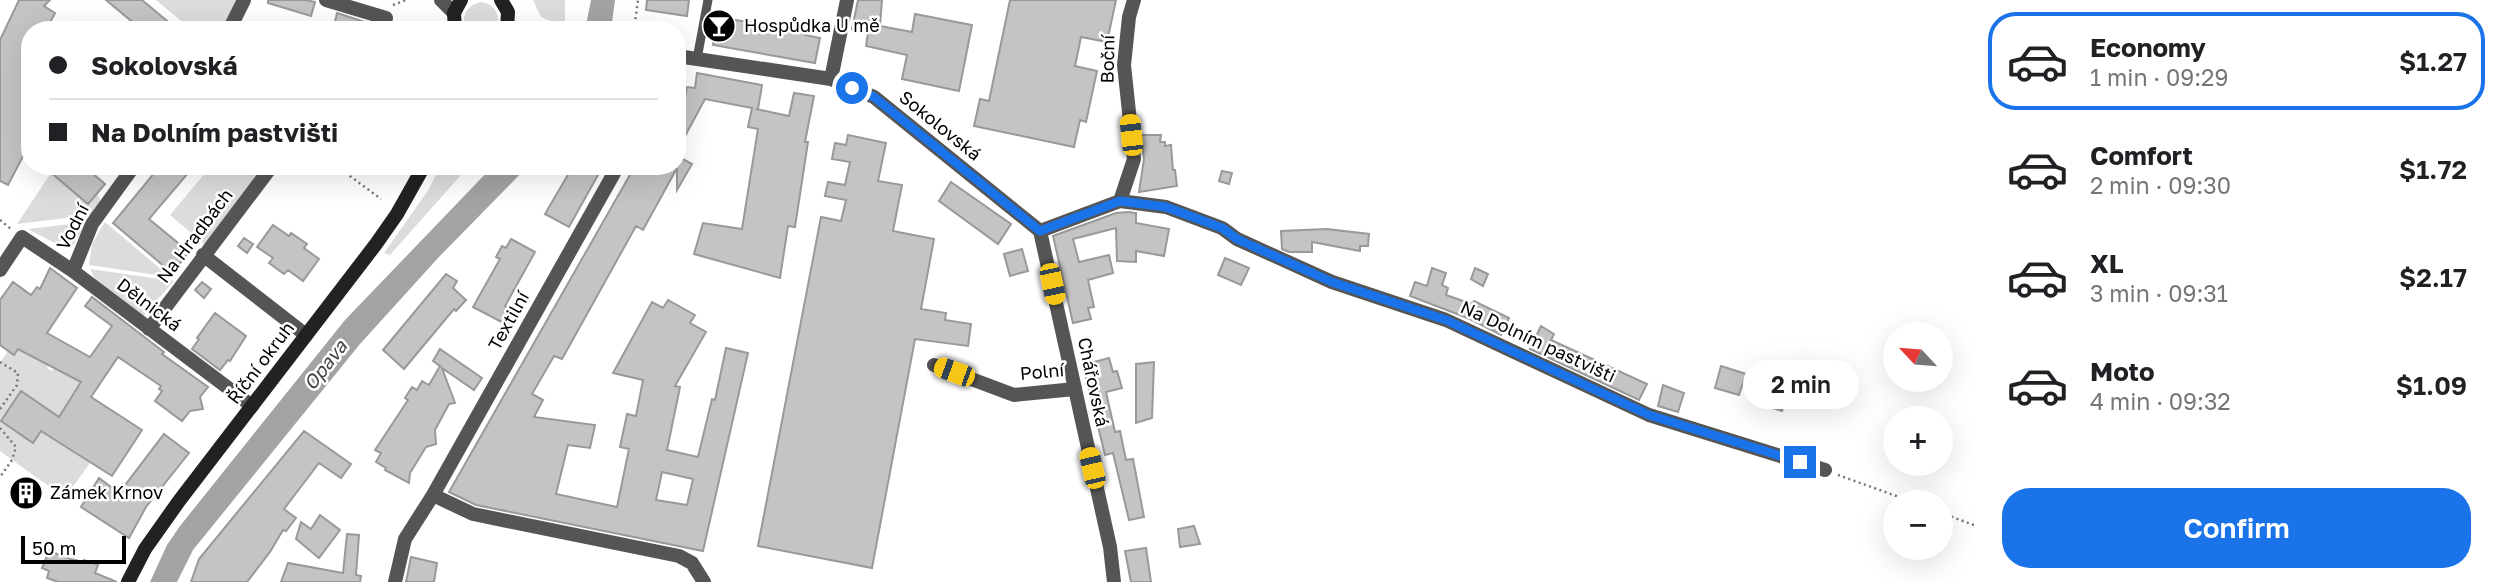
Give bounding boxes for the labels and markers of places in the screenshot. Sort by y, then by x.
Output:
bar icon: Hospůdka U mě [700,7,738,45]
place label: Hospůdka U mě [744,14,880,36]
building icon: Zámek Krnov [7,474,45,512]
place label: Zámek Krnov [50,481,163,503]

